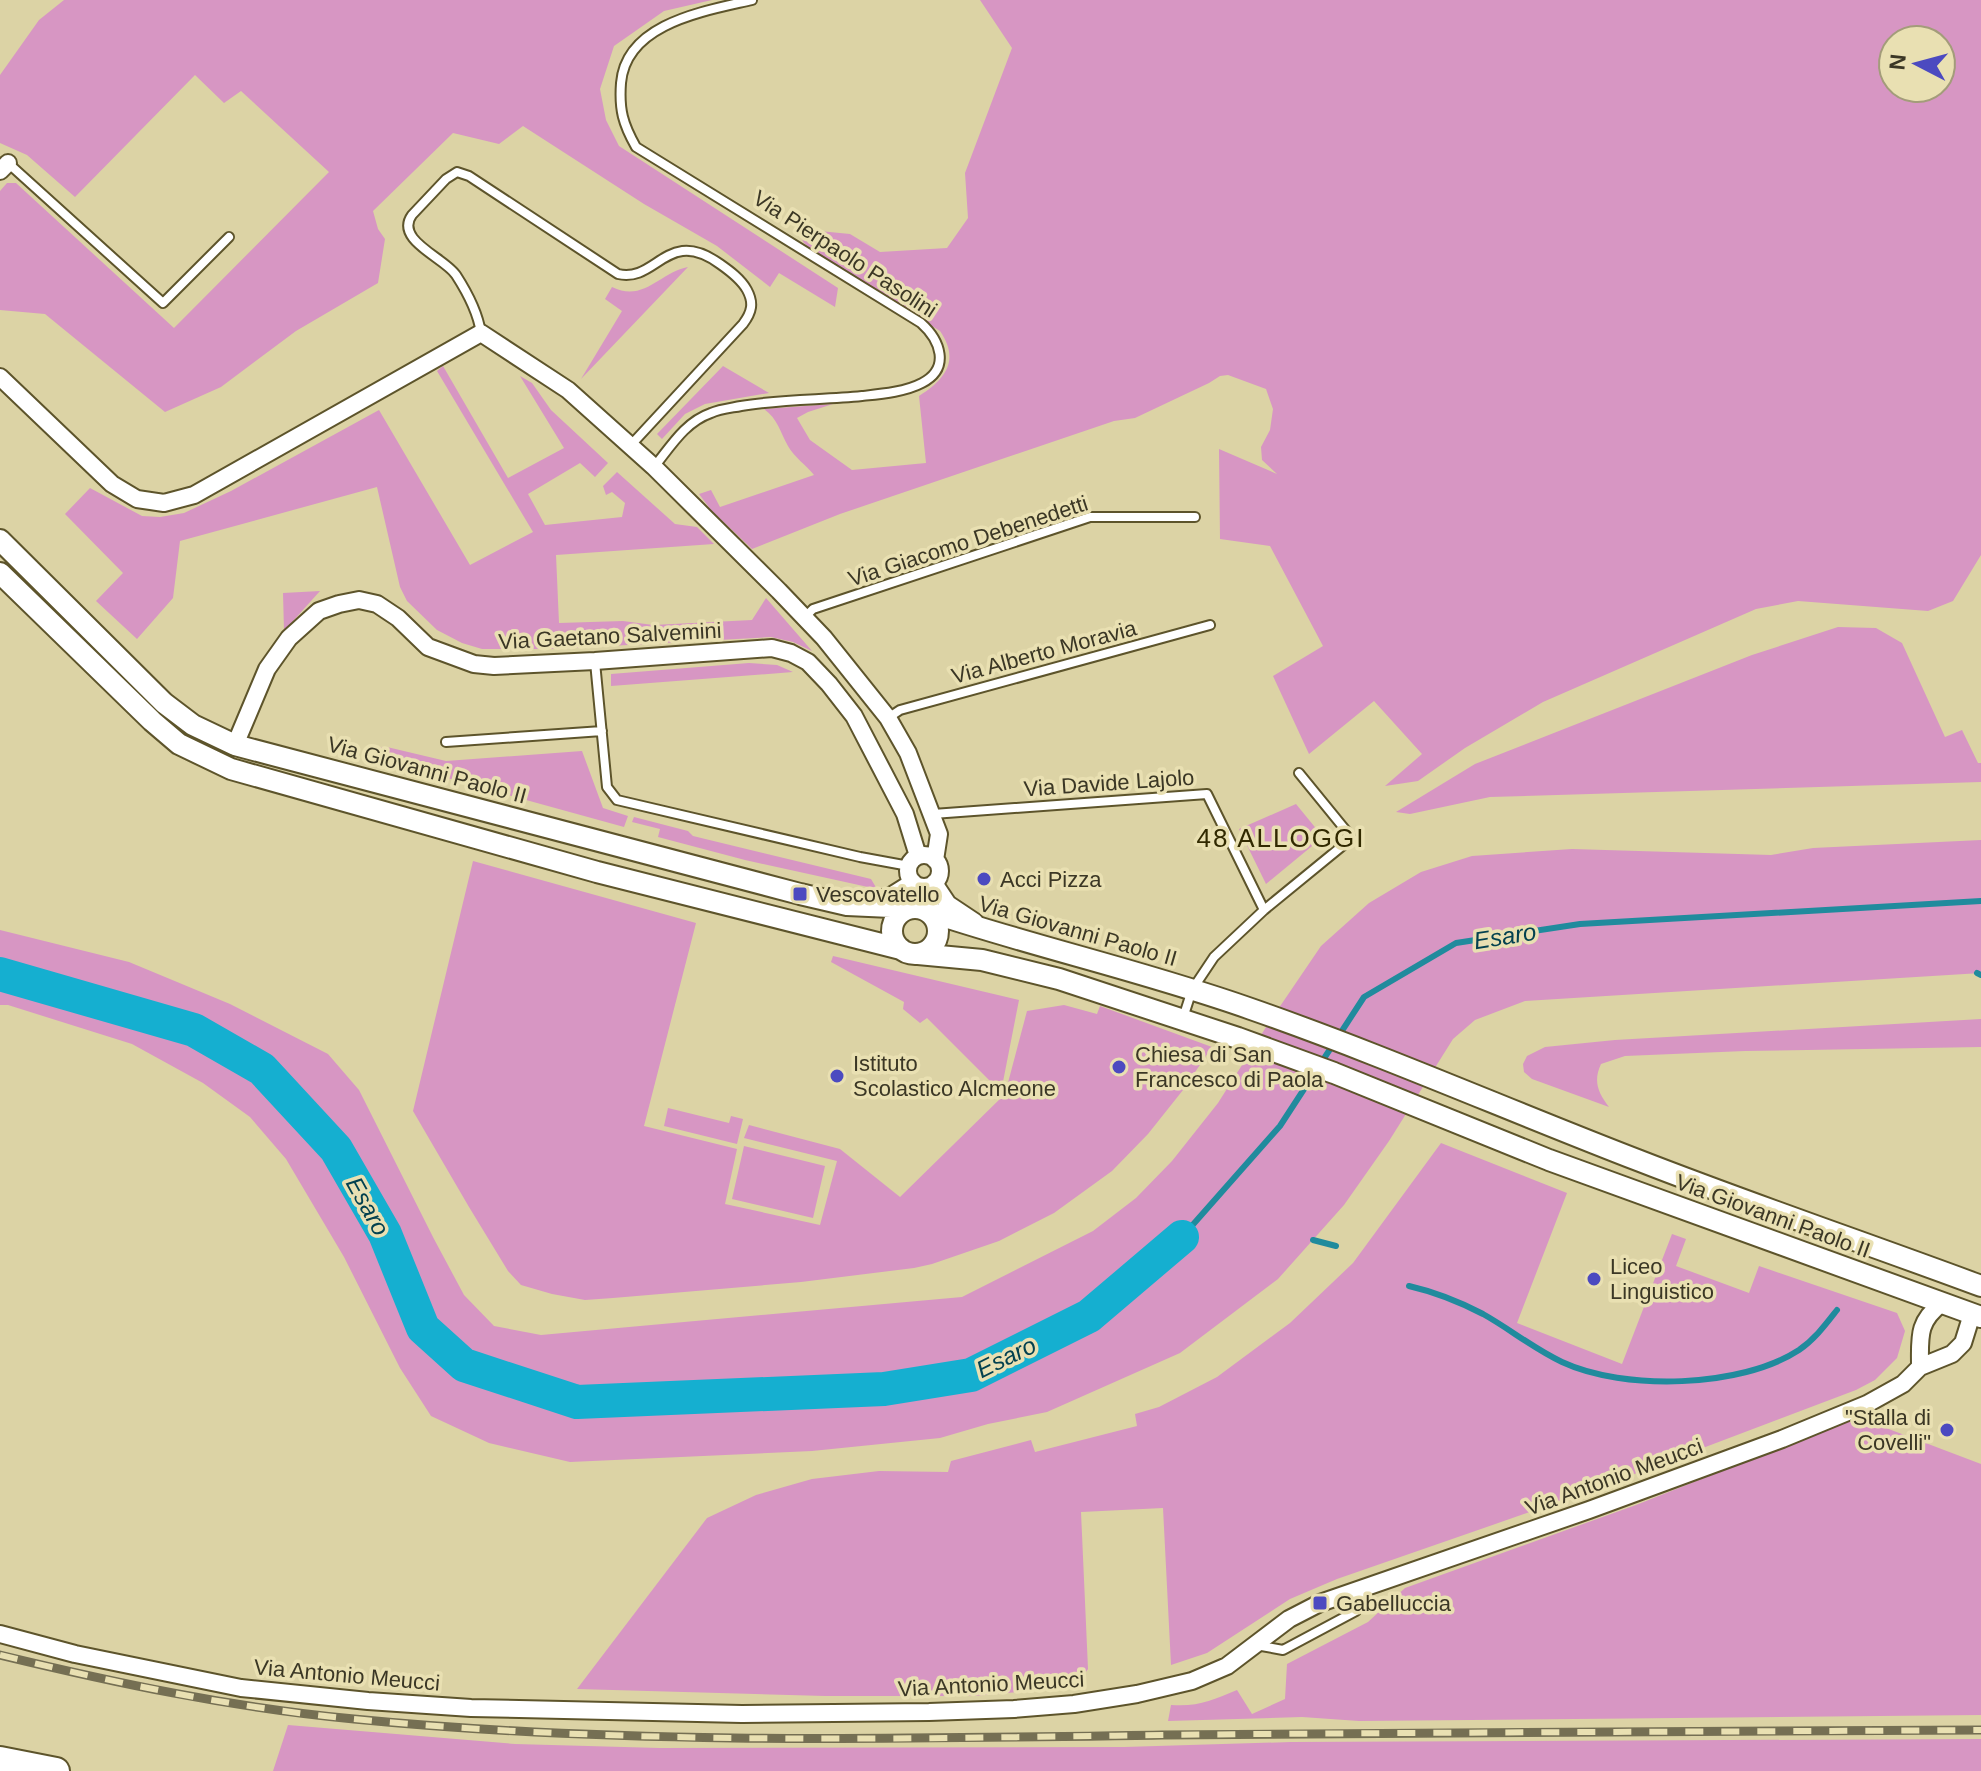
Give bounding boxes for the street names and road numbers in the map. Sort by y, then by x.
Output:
street label: Via Pierpaolo Pasolini [749,185,941,323]
street label: Via Giacomo Debenedetti [845,490,1091,592]
street label: Via Alberto Moravia [949,615,1140,689]
street label: Via Gaetano Salvemini [498,618,722,654]
street label: Via Giovanni Paolo II [325,731,529,809]
street label: Via Davide Lajolo [1023,765,1195,801]
street label: Via Giovanni Paolo II [976,891,1180,971]
street label: Via Giovanni Paolo II [1672,1169,1874,1263]
street label: Via Antonio Meucci [1522,1433,1706,1521]
street label: Via Antonio Meucci [253,1654,441,1696]
street label: Via Antonio Meucci [897,1667,1085,1701]

